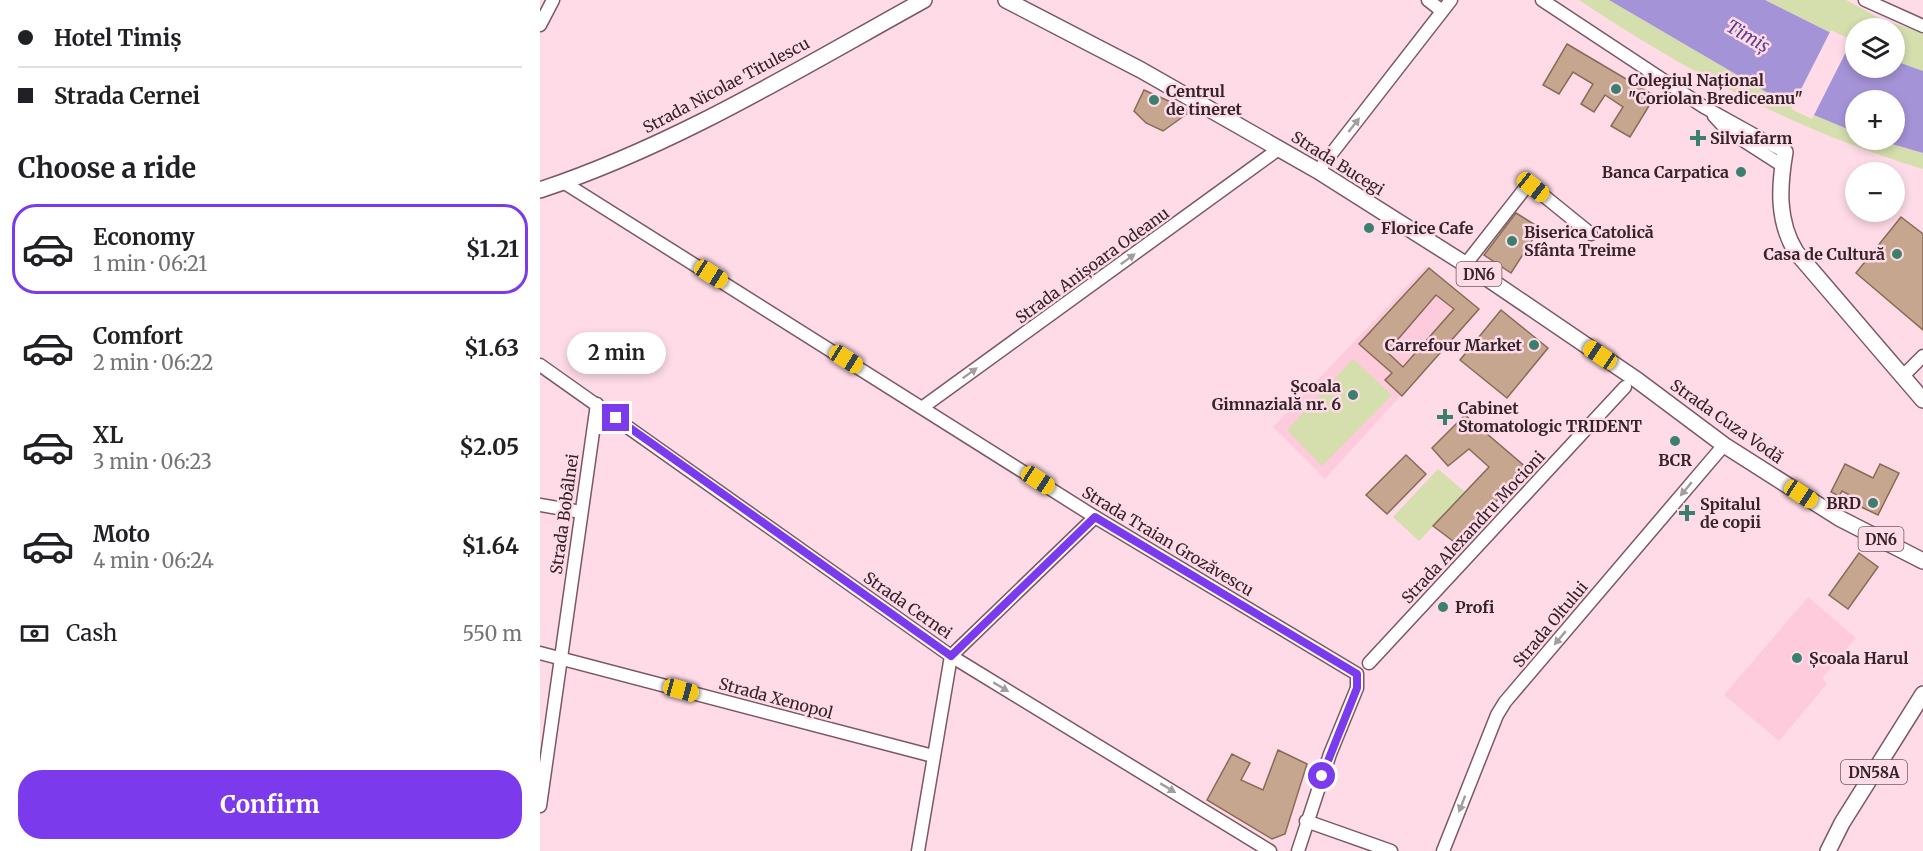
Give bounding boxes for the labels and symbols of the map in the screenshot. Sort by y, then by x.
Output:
water label: Timiș [1722,14,1774,58]
street label: Strada Nicolae Titulescu [639,33,813,137]
place label: Colegiul Național "Coriolan Brediceanu" [1628,70,1803,108]
place label: Centrul de tineret [1166,81,1243,119]
marker: Colegiul Național "Coriolan Brediceanu" [1609,82,1623,96]
marker: Centrul de tineret [1147,93,1161,107]
one-way arrow [1348,117,1361,133]
street label: Strada Bucegi [1288,127,1388,199]
place label: Silviafarm [1710,128,1792,148]
marker: Silviafarm [1691,131,1705,145]
place label: Banca Carpatica [1602,162,1729,182]
marker: Banca Carpatica [1734,165,1748,179]
car [1513,169,1553,205]
street label: Strada Anișoara Odeanu [1011,203,1173,328]
place label: Florice Cafe [1381,218,1474,238]
marker: Florice Cafe [1362,221,1376,235]
place label: Biserica Catolică Sfânta Treime [1524,222,1654,260]
marker: Biserica Catolică Sfânta Treime [1505,234,1519,248]
place label: Casa de Cultură [1763,244,1885,264]
marker: Casa de Cultură [1890,247,1904,261]
one-way arrow [1121,253,1136,265]
car [691,257,731,291]
road number: DN6 [1456,262,1502,286]
callout: 2 min [566,331,665,373]
place label: Carrefour Market [1385,335,1523,355]
car [1580,337,1620,373]
marker: Carrefour Market [1527,338,1541,352]
car [826,342,866,376]
one-way arrow [962,367,978,379]
street label: Strada Cuza Vodă [1667,375,1788,468]
place label: Școala Gimnazială nr. 6 [1212,376,1341,414]
marker: Școala Gimnazială nr. 6 [1346,388,1360,402]
place label: Cabinet Stomatologic TRIDENT [1458,398,1643,436]
route end [602,404,629,431]
marker: Cabinet Stomatologic TRIDENT [1436,408,1454,426]
marker: BCR [1668,434,1682,448]
street label: Strada Alexandru Mocioni [1397,446,1549,608]
place label: BCR [1658,450,1692,470]
street label: Strada Bobâlnei [546,452,582,576]
car [1018,463,1058,497]
car [1781,477,1821,511]
one-way arrow [1680,481,1693,496]
street label: Strada Traian Grozăvescu [1079,482,1257,600]
place label: BRD [1826,493,1861,513]
place label: Spitalul de copii [1700,494,1761,532]
marker: BRD [1866,496,1880,510]
marker: Spitalul de copii [1678,504,1696,522]
road number: DN6 [1858,527,1904,551]
street label: Strada Cernei [860,567,956,643]
street label: Strada Oltului [1508,577,1592,671]
place label: Profi [1455,597,1494,617]
marker: Profi [1436,600,1450,614]
one-way arrow [1553,630,1566,646]
place label: Școala Harul [1809,648,1908,668]
marker: Școala Harul [1790,651,1804,665]
street label: Strada Xenopol [717,673,835,723]
car [661,677,701,703]
one-way arrow [993,681,1009,692]
road number: DN58A [1841,760,1907,784]
route start [1308,762,1335,789]
one-way arrow [1160,783,1176,794]
one-way arrow [1457,795,1467,813]

